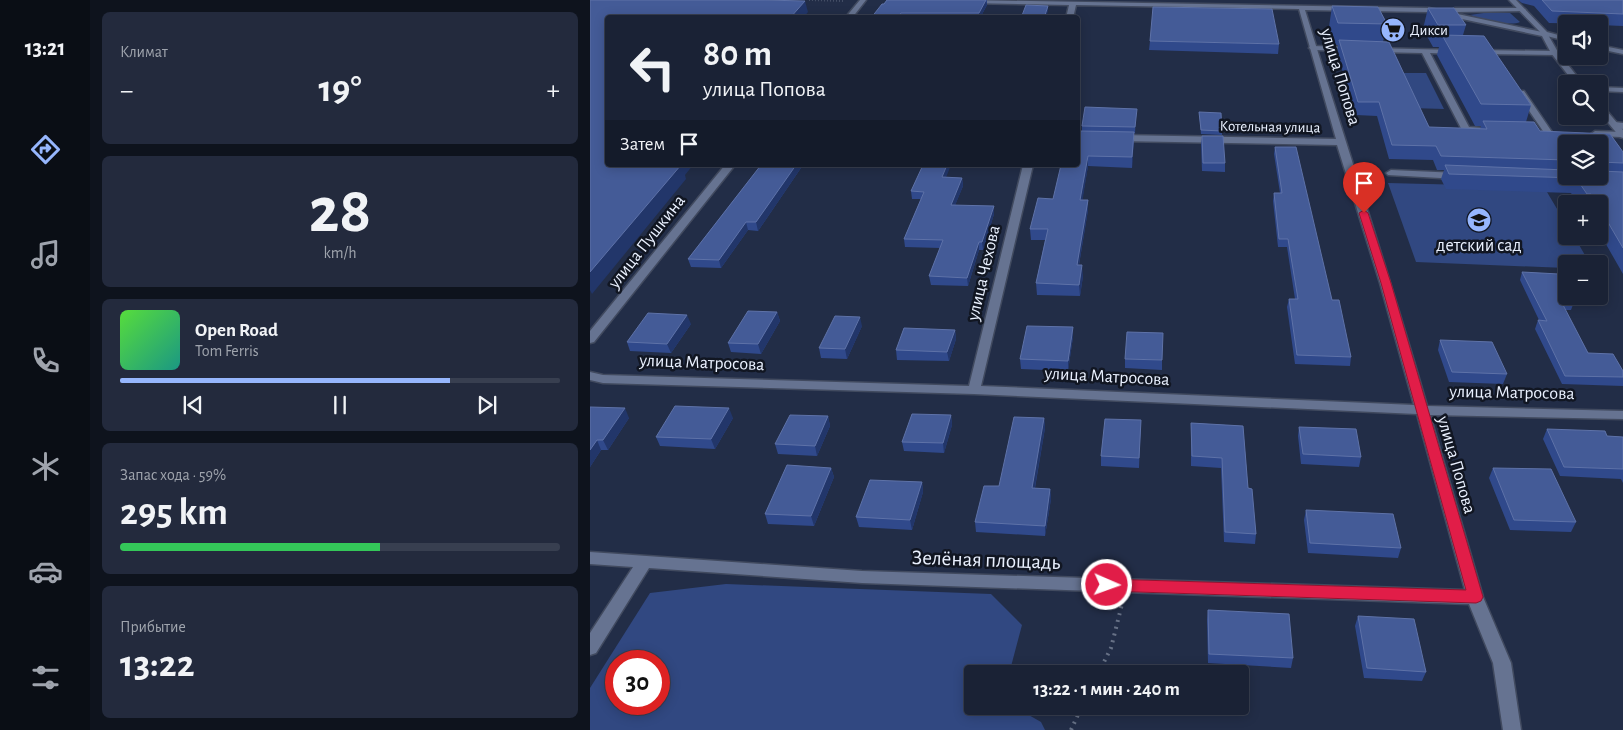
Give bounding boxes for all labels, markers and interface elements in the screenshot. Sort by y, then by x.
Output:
map controls [1558,15,1608,305]
button: sound [1558,15,1608,65]
supermarket icon: Дикси [1380,17,1406,43]
place label: Дикси [1410,23,1448,38]
street label: улица Попова [1316,25,1363,128]
icon: left [620,35,685,100]
text: 13:21 [25,37,65,59]
text: 80 m [703,37,772,72]
text: Климат [120,44,168,60]
text: 19° [318,71,362,109]
button: search [1558,75,1608,125]
text: − [120,77,133,105]
text: + [547,77,560,105]
text: улица Попова [703,78,826,100]
street label: Котельная улица [1220,119,1321,135]
icon: arrive [675,130,703,158]
icon: directions [28,132,63,167]
text: Затем [620,135,665,154]
button: layers [1558,135,1608,185]
pin [1343,162,1385,213]
icon: arrive [1350,169,1378,197]
text: 28 [309,179,371,244]
street label: улица Пушкина [605,192,689,293]
button: + [1558,195,1608,245]
school or university icon: детский сад [1466,207,1492,233]
street label: улица Чехова [964,224,1004,323]
icon: music [28,237,63,272]
place label: детский сад [1436,237,1522,255]
text: km/h [323,245,357,261]
button: − [1558,255,1608,305]
text: Open Road [195,321,278,340]
icon: phone [28,343,63,378]
text: Tom Ferris [195,343,259,359]
street label: улица Матросова [638,352,765,374]
street label: улица Матросова [1043,365,1170,389]
street label: улица Матросова [1448,383,1575,403]
icon: previous [179,391,207,419]
icon: pause [326,391,354,419]
icon: next [473,391,501,419]
street label: улица Попова [1433,413,1478,516]
icon: climate [28,449,63,484]
text: Запас хода · 59% [120,467,226,483]
text: 295 km [120,494,228,532]
street label: Зелёная площадь [911,547,1061,573]
icon: car [28,554,63,589]
position arrow [1080,558,1132,610]
text: Прибытие [120,619,186,635]
text: 13:22 [120,646,195,684]
speed limit sign: 30 [605,650,670,715]
icon: filters [28,660,63,695]
text: 13:22 · 1 мин · 240 m [1033,680,1180,699]

